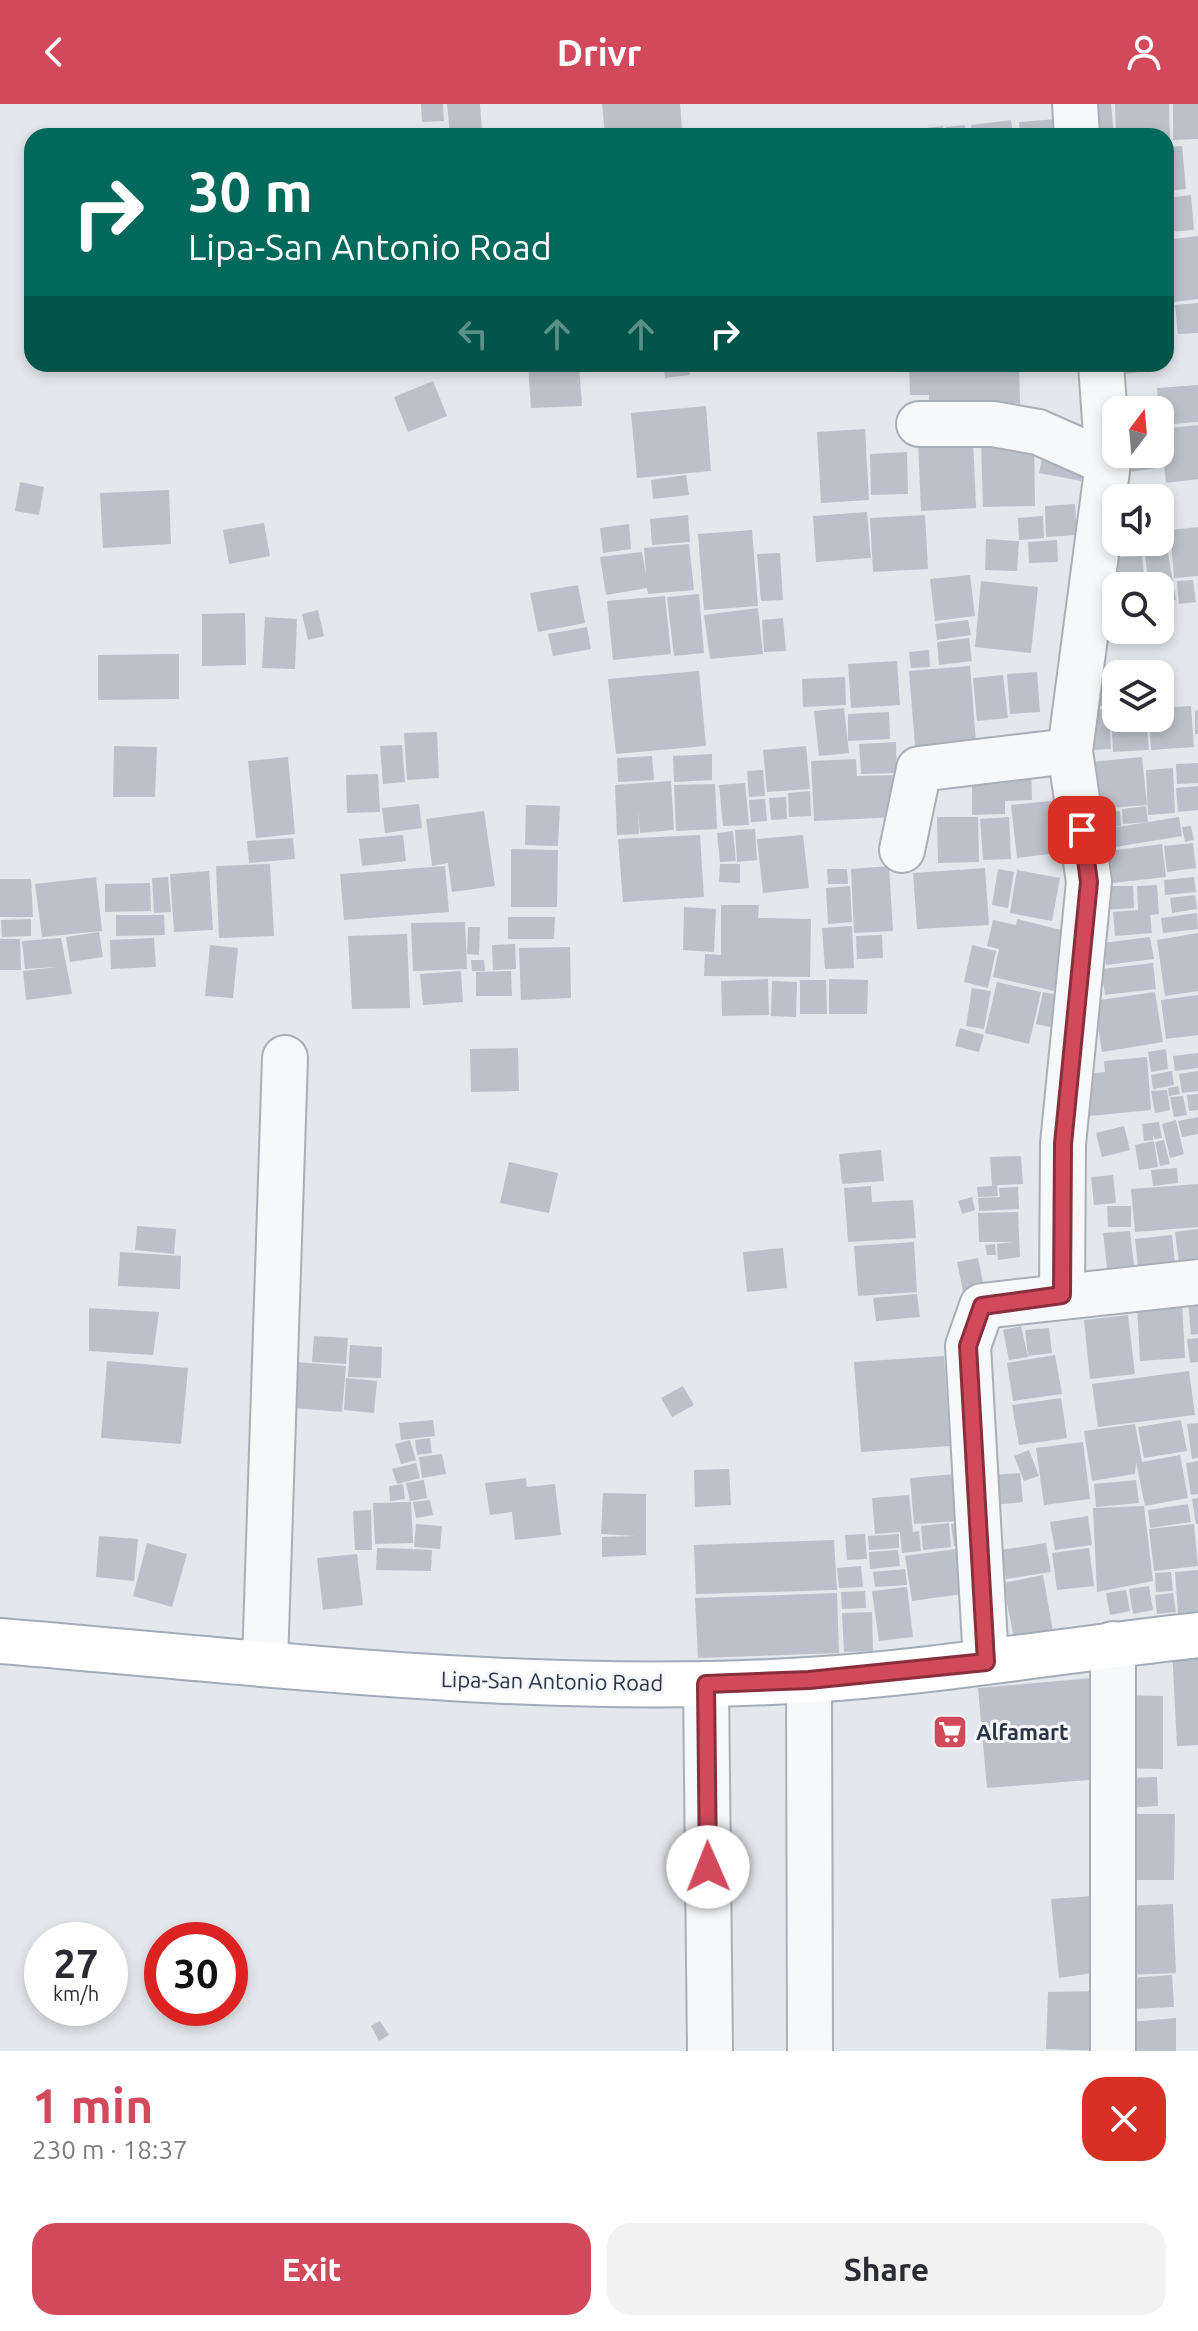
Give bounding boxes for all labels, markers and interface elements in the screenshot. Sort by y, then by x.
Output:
icon: back [32,30,76,74]
icon: person [1122,30,1166,74]
text: Drivr [557,32,641,73]
icon: right [56,160,160,264]
text: 30 m [188,160,313,223]
text: Lipa-San Antonio Road [188,226,552,267]
icon: left [451,312,495,356]
icon: ahead [535,312,579,356]
icon: ahead [619,312,663,356]
icon: right [703,312,747,356]
north arrow [1102,396,1174,468]
map controls [1102,396,1174,732]
button: sound [1102,484,1174,556]
button: search [1102,572,1174,644]
button: layers [1102,660,1174,732]
pin [1048,796,1116,864]
icon: arrive [1060,808,1104,852]
street label: Lipa-San Antonio Road [441,1666,663,1695]
supermarket icon: Alfamart [931,1713,969,1751]
place label: Alfamart [976,1719,1068,1744]
position arrow [666,1825,750,1909]
speed limit sign: 30 [144,1922,248,2026]
text: 27 [53,1941,99,1986]
text: km/h [53,1982,99,2005]
button: close [1082,2077,1166,2161]
text: 1 min [32,2078,153,2132]
text: 230 m · 18:37 [32,2135,188,2164]
button: Exit [32,2223,591,2315]
button: Share [607,2223,1166,2315]

